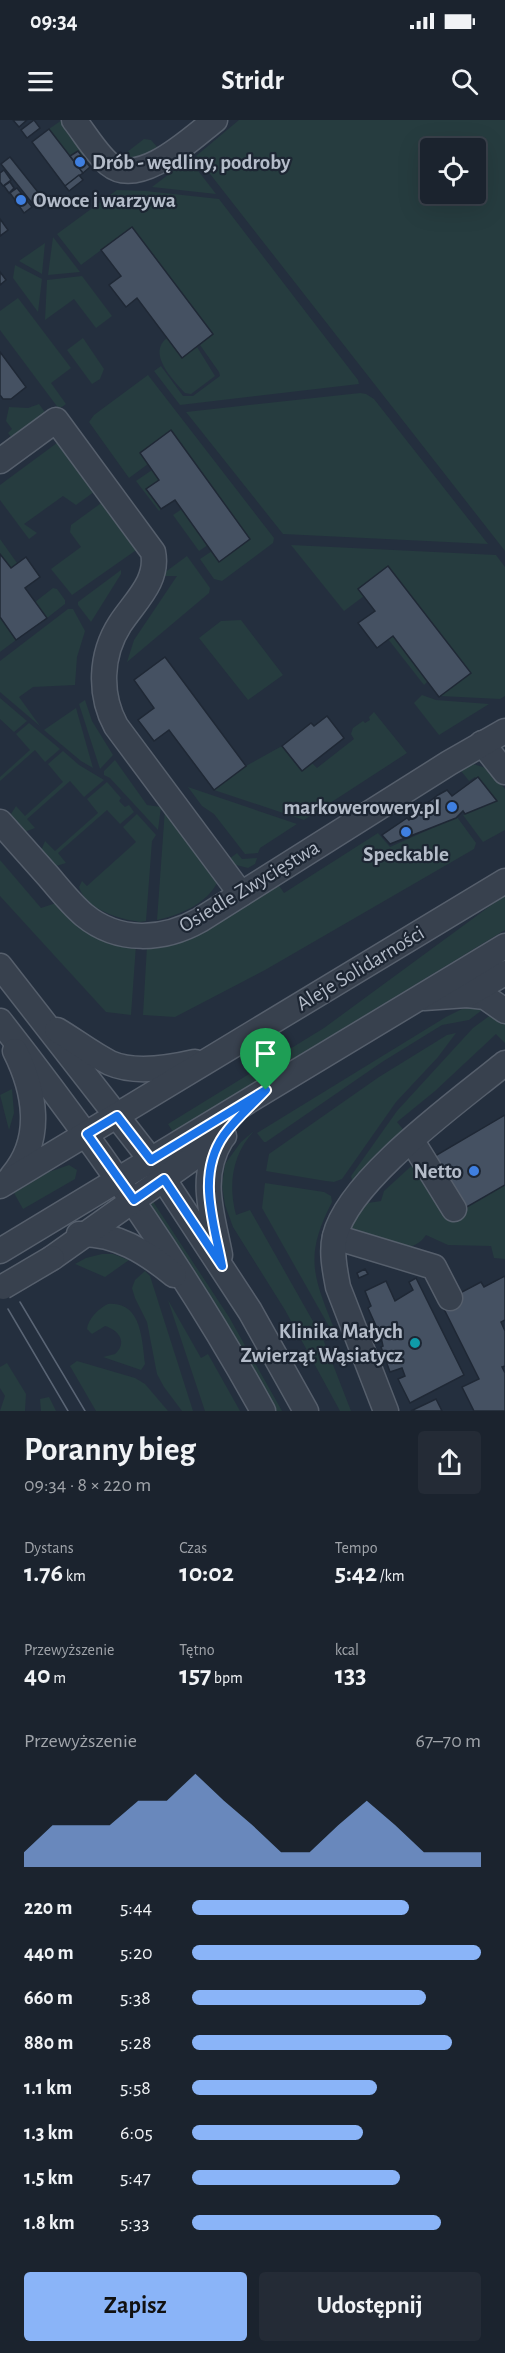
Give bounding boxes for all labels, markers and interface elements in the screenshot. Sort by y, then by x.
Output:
text: 09:34 [30,10,78,32]
icon: menu [24,65,57,98]
icon: search [448,65,481,98]
text: Stridr [221,67,284,94]
map controls [420,138,486,204]
button: locate [420,138,486,204]
place label: Drób - wędliny, podroby [92,152,291,173]
marker: Drób - wędliny, podroby [73,155,87,169]
place label: Owoce i warzywa [33,190,176,211]
marker: Owoce i warzywa [14,193,28,207]
place label: markowerowery.pl [283,797,440,818]
marker: markowerowery.pl [445,800,459,814]
marker: Speckable [399,825,413,839]
street label: Osiedle Zwycięstwa [176,836,323,936]
place label: Speckable [363,844,449,865]
street label: Aleje Solidarności [293,922,428,1015]
pin [240,1028,291,1090]
icon: arrive [249,1037,282,1070]
place label: Netto [413,1161,462,1182]
marker: Netto [467,1164,481,1178]
place label: Klinika Małych Zwierząt Wąsiatycz [241,1321,403,1366]
marker: Klinika Małych Zwierząt Wąsiatycz [408,1336,422,1350]
button: share [418,1431,481,1494]
text: Poranny bieg [24,1434,196,1467]
text: 09:34 · 8 × 220 m [24,1475,151,1495]
text: Dystans [24,1540,74,1556]
text: Czas [179,1540,207,1556]
text: Tempo [335,1540,378,1556]
text: 1.76 [24,1560,63,1586]
text: 10:02 [179,1560,234,1586]
text: 5:42 [335,1560,377,1586]
text: km [63,1568,86,1584]
text: /km [377,1568,405,1584]
text: Przewyższenie [24,1642,114,1658]
text: Tętno [179,1642,215,1658]
text: kcal [335,1642,359,1658]
text: 40 [24,1662,51,1688]
text: 157 [179,1662,211,1688]
text: 133 [335,1662,366,1688]
text: m [51,1670,66,1686]
text: bpm [211,1670,243,1686]
text: Przewyższenie [24,1731,137,1751]
text: 67–70 m [416,1731,481,1751]
text: 220 m [24,1898,72,1918]
text: 5:44 [120,1898,152,1918]
text: 440 m [24,1943,74,1963]
text: 5:20 [120,1943,153,1963]
text: 660 m [24,1988,73,2008]
text: 5:38 [120,1988,151,2008]
text: 880 m [24,2033,73,2053]
text: 5:28 [120,2033,152,2053]
text: 1.1 km [24,2078,72,2098]
text: 5:58 [120,2078,151,2098]
text: 1.3 km [24,2123,73,2143]
text: 6:05 [120,2123,153,2143]
text: 1.5 km [24,2168,73,2188]
text: 5:47 [120,2168,151,2188]
text: 1.8 km [24,2213,75,2233]
text: 5:33 [120,2213,149,2233]
button: Zapisz [24,2272,247,2341]
button: Udostępnij [259,2272,481,2341]

